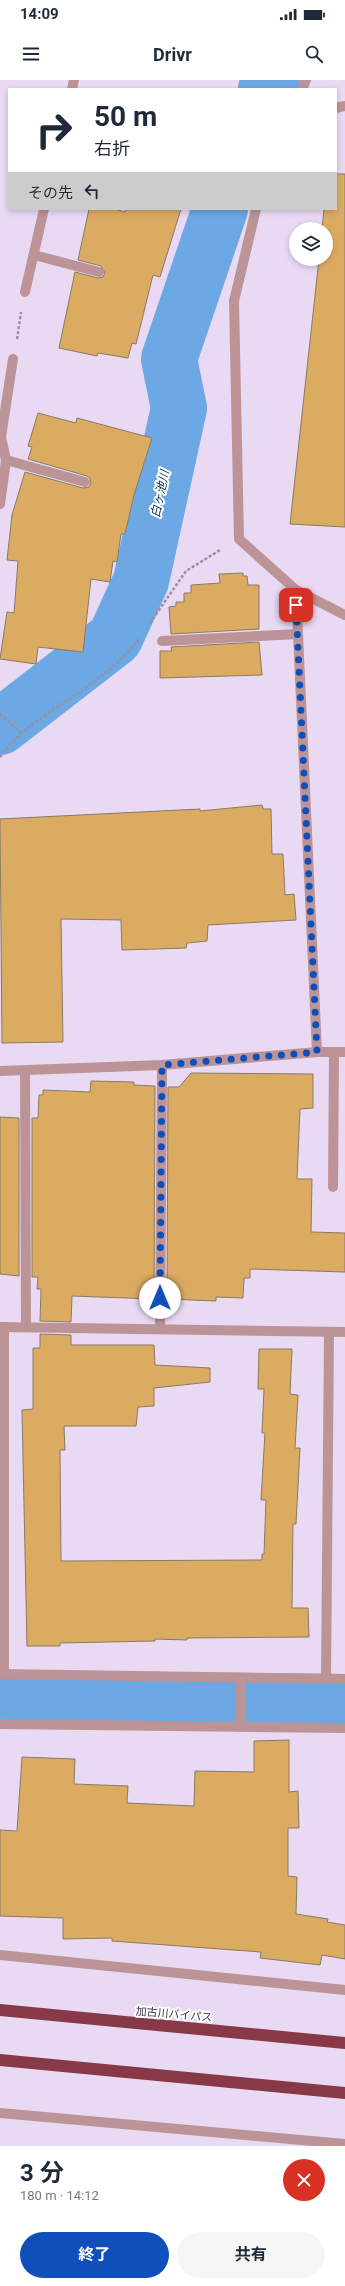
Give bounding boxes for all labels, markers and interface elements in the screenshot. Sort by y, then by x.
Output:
text: 14:09 [20,5,59,23]
icon: menu [20,43,42,65]
icon: search [303,43,325,65]
text: Drivr [153,44,192,65]
text: 50 m [94,100,157,133]
icon: right [28,104,80,156]
text: 右折 [94,138,130,159]
icon: left [81,180,103,202]
text: その先 [28,184,73,202]
map controls [289,222,333,266]
button: layers [289,222,333,266]
water label: 白ヶ池川 [148,467,172,519]
pin [279,588,313,622]
icon: arrive [285,594,307,616]
position arrow [139,1277,181,1319]
street label: 加古川バイパス [135,2005,213,2024]
text: 3 分 [20,2159,64,2187]
button: close [283,2159,325,2201]
text: 180 m · 14:12 [20,2188,99,2203]
button: 終了 [20,2232,169,2278]
button: 共有 [177,2232,325,2278]

